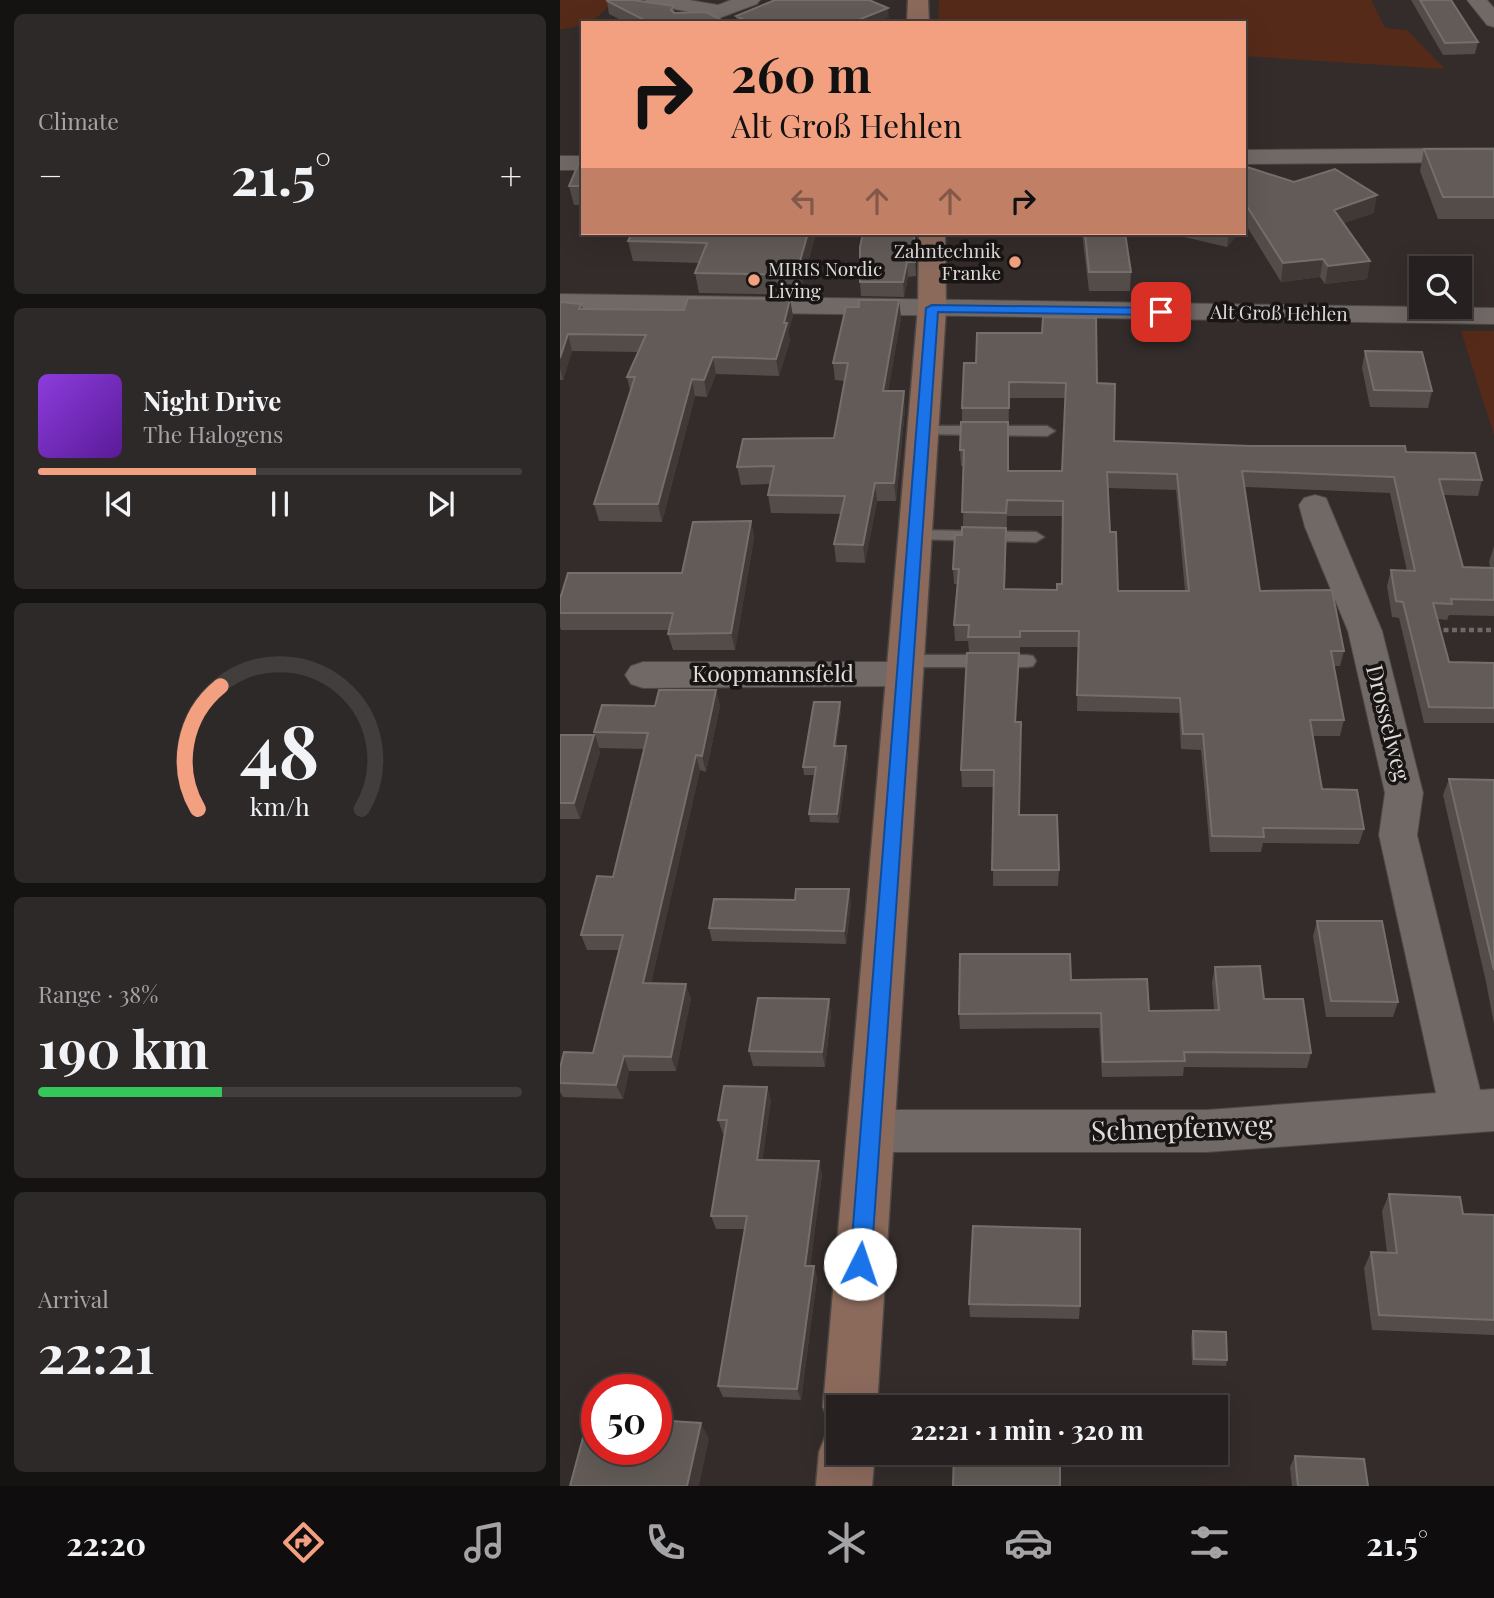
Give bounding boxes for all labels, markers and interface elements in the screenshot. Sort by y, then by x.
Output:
text: 260 m [731,40,871,105]
icon: right [616,49,707,140]
text: Alt Groß Hehlen [731,103,962,146]
text: Climate [38,105,119,136]
text: 21.5° [231,140,331,209]
text: − [38,149,63,200]
text: + [500,149,522,200]
icon: left [785,182,823,220]
icon: ahead [858,182,896,220]
icon: ahead [931,182,969,220]
icon: right [1004,182,1042,220]
place label: Zahntechnik Franke [894,237,1002,285]
marker: Zahntechnik Franke [1007,254,1023,270]
place label: MIRIS Nordic Living [768,255,882,303]
map controls [1409,256,1472,319]
button: search [1409,256,1472,319]
marker: MIRIS Nordic Living [746,272,762,288]
pin [1131,282,1191,342]
icon: arrive [1142,293,1180,331]
street label: Alt Groß Hehlen [1209,298,1349,326]
text: Night Drive [143,383,281,418]
text: The Halogens [143,418,283,449]
icon: previous [100,485,138,523]
icon: pause [261,485,299,523]
icon: next [422,485,460,523]
street label: Koopmannsfeld [692,657,854,688]
street label: Drosselweg [1360,661,1419,784]
text: 48 [240,700,320,797]
text: km/h [250,789,310,822]
text: Range · 38% [38,978,158,1009]
text: 190 km [38,1013,209,1082]
street label: Schnepfenweg [1090,1105,1274,1148]
position arrow [823,1227,897,1301]
text: Arrival [38,1283,109,1314]
text: 22:21 [38,1318,155,1387]
speed limit sign: 50 [581,1374,672,1465]
text: 22:21 · 1 min · 320 m [910,1412,1144,1447]
icon: directions [279,1518,328,1567]
icon: music [460,1518,509,1567]
icon: phone [641,1518,690,1567]
icon: climate [822,1518,871,1567]
icon: car [1004,1518,1053,1567]
icon: filters [1185,1518,1234,1567]
text: 22:20 [66,1521,146,1564]
text: 21.5° [1366,1521,1428,1564]

